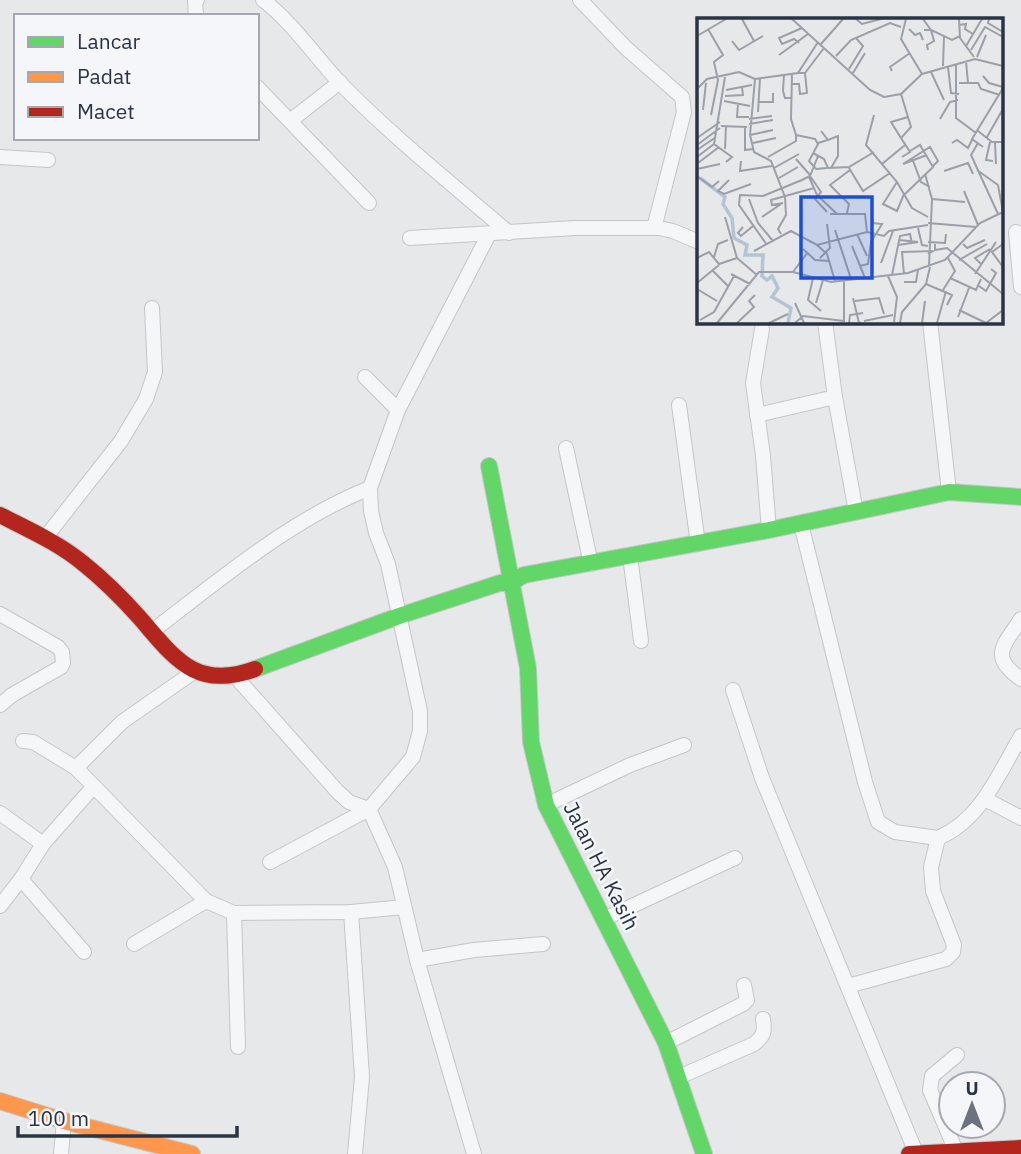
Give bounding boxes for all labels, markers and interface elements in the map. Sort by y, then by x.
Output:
legend [14,14,259,140]
inset map [697,18,1004,324]
text: Lancar [77,27,140,55]
text: Padat [77,62,132,90]
text: Macet [77,97,135,125]
street label: Jalan HA Kasih [557,797,646,935]
north arrow [937,1070,1007,1140]
text: U [965,1076,979,1100]
scale bar [18,1094,236,1138]
text: 100 m [28,1104,89,1132]

